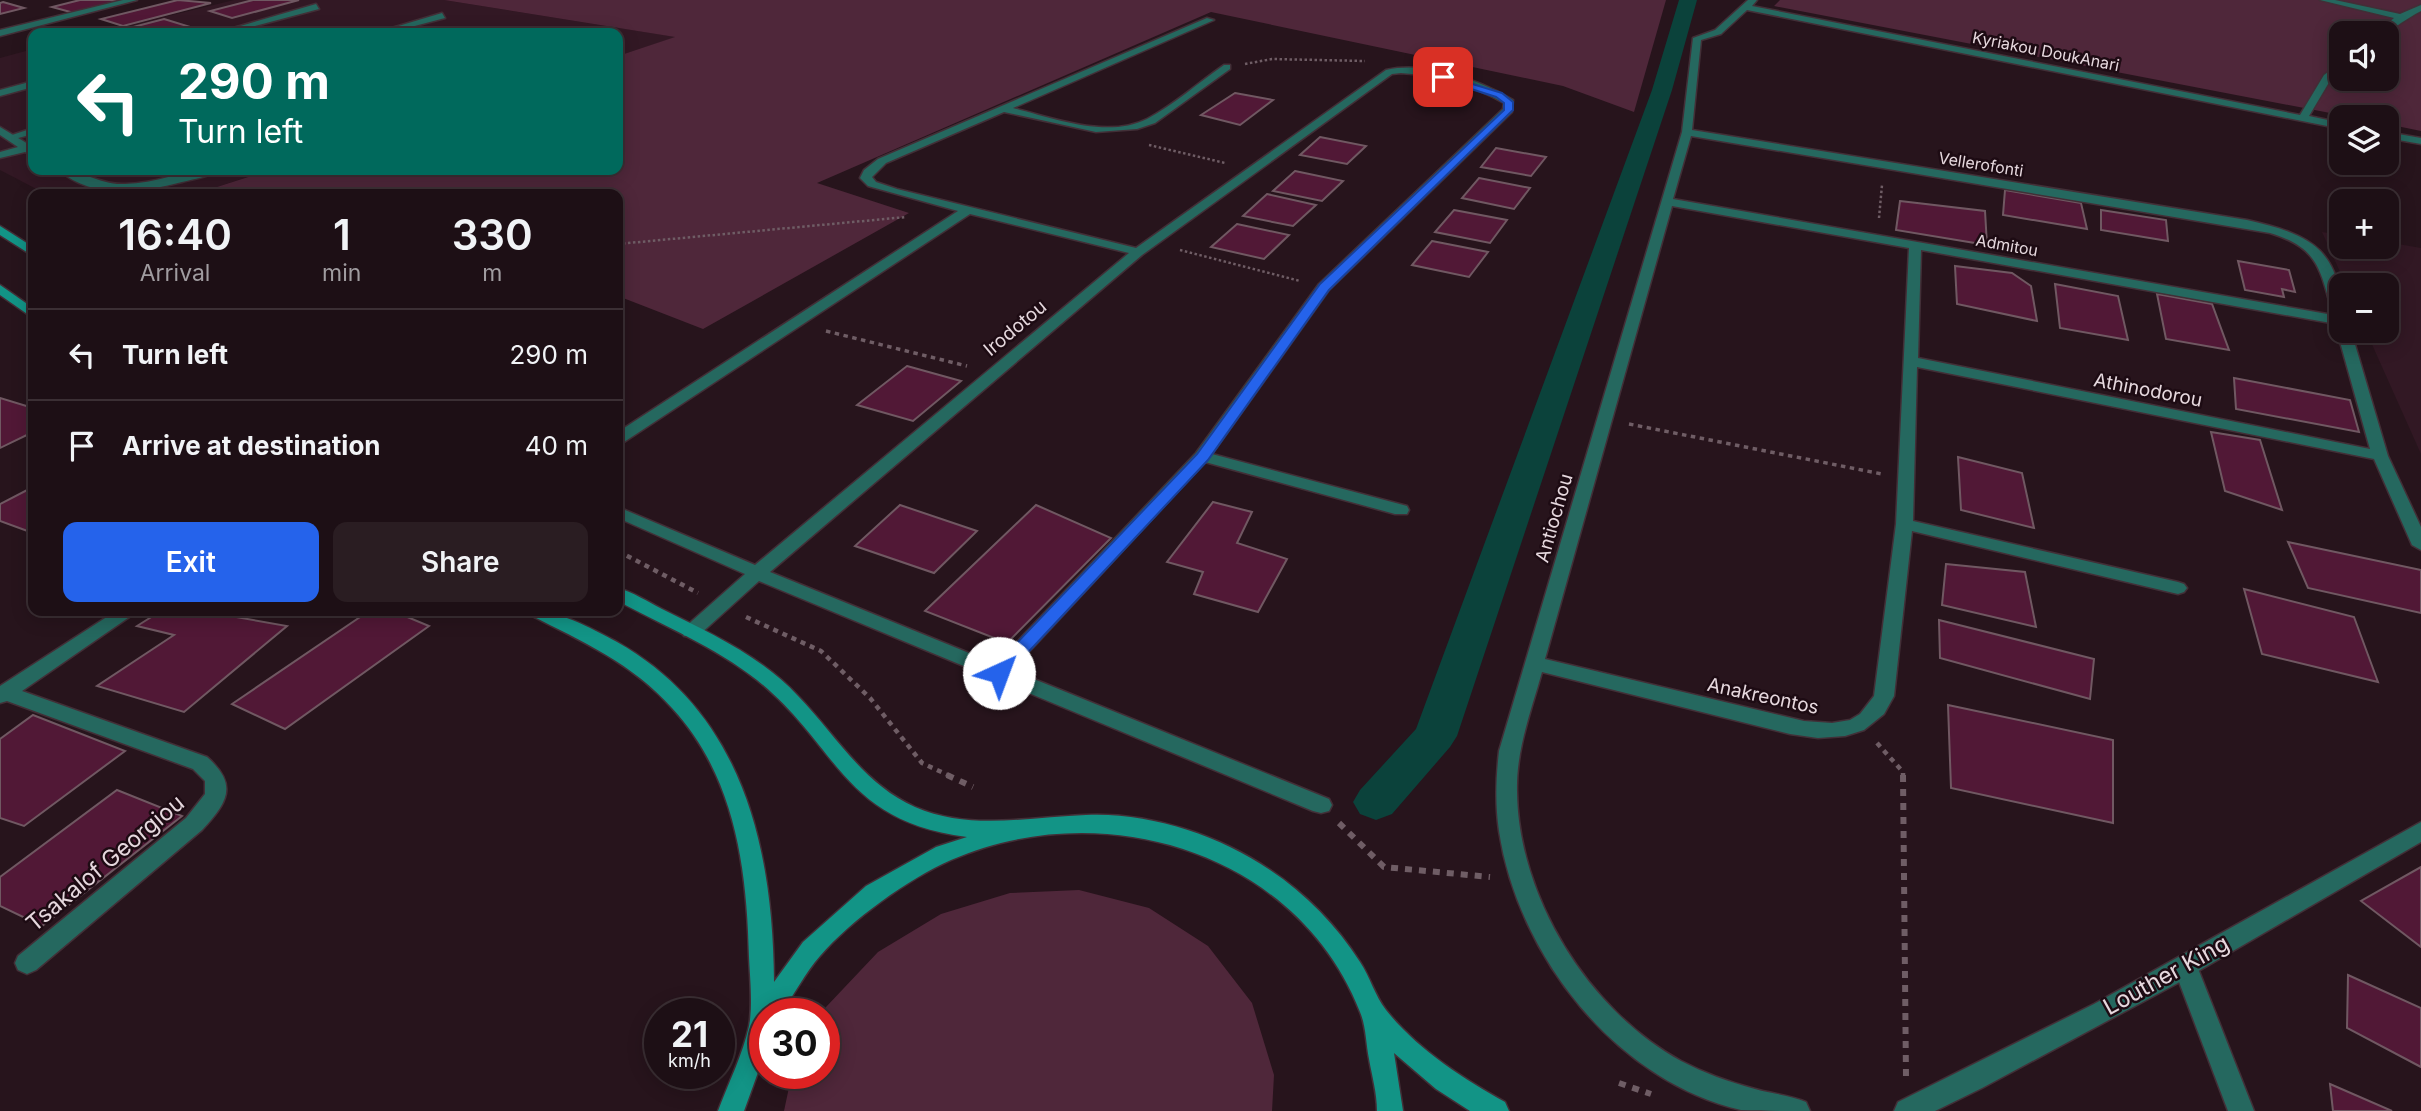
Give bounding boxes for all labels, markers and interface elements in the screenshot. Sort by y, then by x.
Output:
map controls [2329,21,2399,343]
button: sound [2329,21,2399,91]
street label: Kyriakou DoukAnari [1971,27,2121,75]
pin [1413,47,1473,107]
text: 290 m [178,52,330,111]
icon: left [63,56,154,147]
icon: arrive [1424,58,1462,96]
button: layers [2329,105,2399,175]
text: Turn left [178,112,303,151]
street label: Vellerofonti [1937,147,2025,181]
button: + [2329,189,2399,259]
text: 16:40 [118,209,232,260]
text: 1 [333,209,351,260]
text: 330 [452,209,533,260]
street label: Admitou [1974,230,2040,260]
text: Arrival [140,259,210,287]
text: min [322,259,361,287]
text: m [482,259,502,287]
button: − [2329,273,2399,343]
street label: Irodotou [979,295,1051,361]
icon: left [63,336,101,374]
text: Turn left [122,339,228,370]
text: 290 m [510,339,588,370]
street label: Athinodorou [2092,368,2204,412]
icon: arrive [63,427,101,465]
text: Arrive at destination [122,430,381,461]
text: 40 m [525,430,588,461]
street label: Antiochou [1530,471,1578,565]
button: Exit [63,522,319,602]
button: Share [333,522,588,602]
position arrow [962,636,1036,710]
street label: Anakreontos [1705,673,1821,719]
street label: Tsakalof Georgiou [20,789,190,937]
street label: Louther King [2098,929,2234,1021]
speed limit sign: 30 [749,998,840,1089]
text: 21 [671,1013,708,1055]
text: km/h [668,1050,711,1071]

